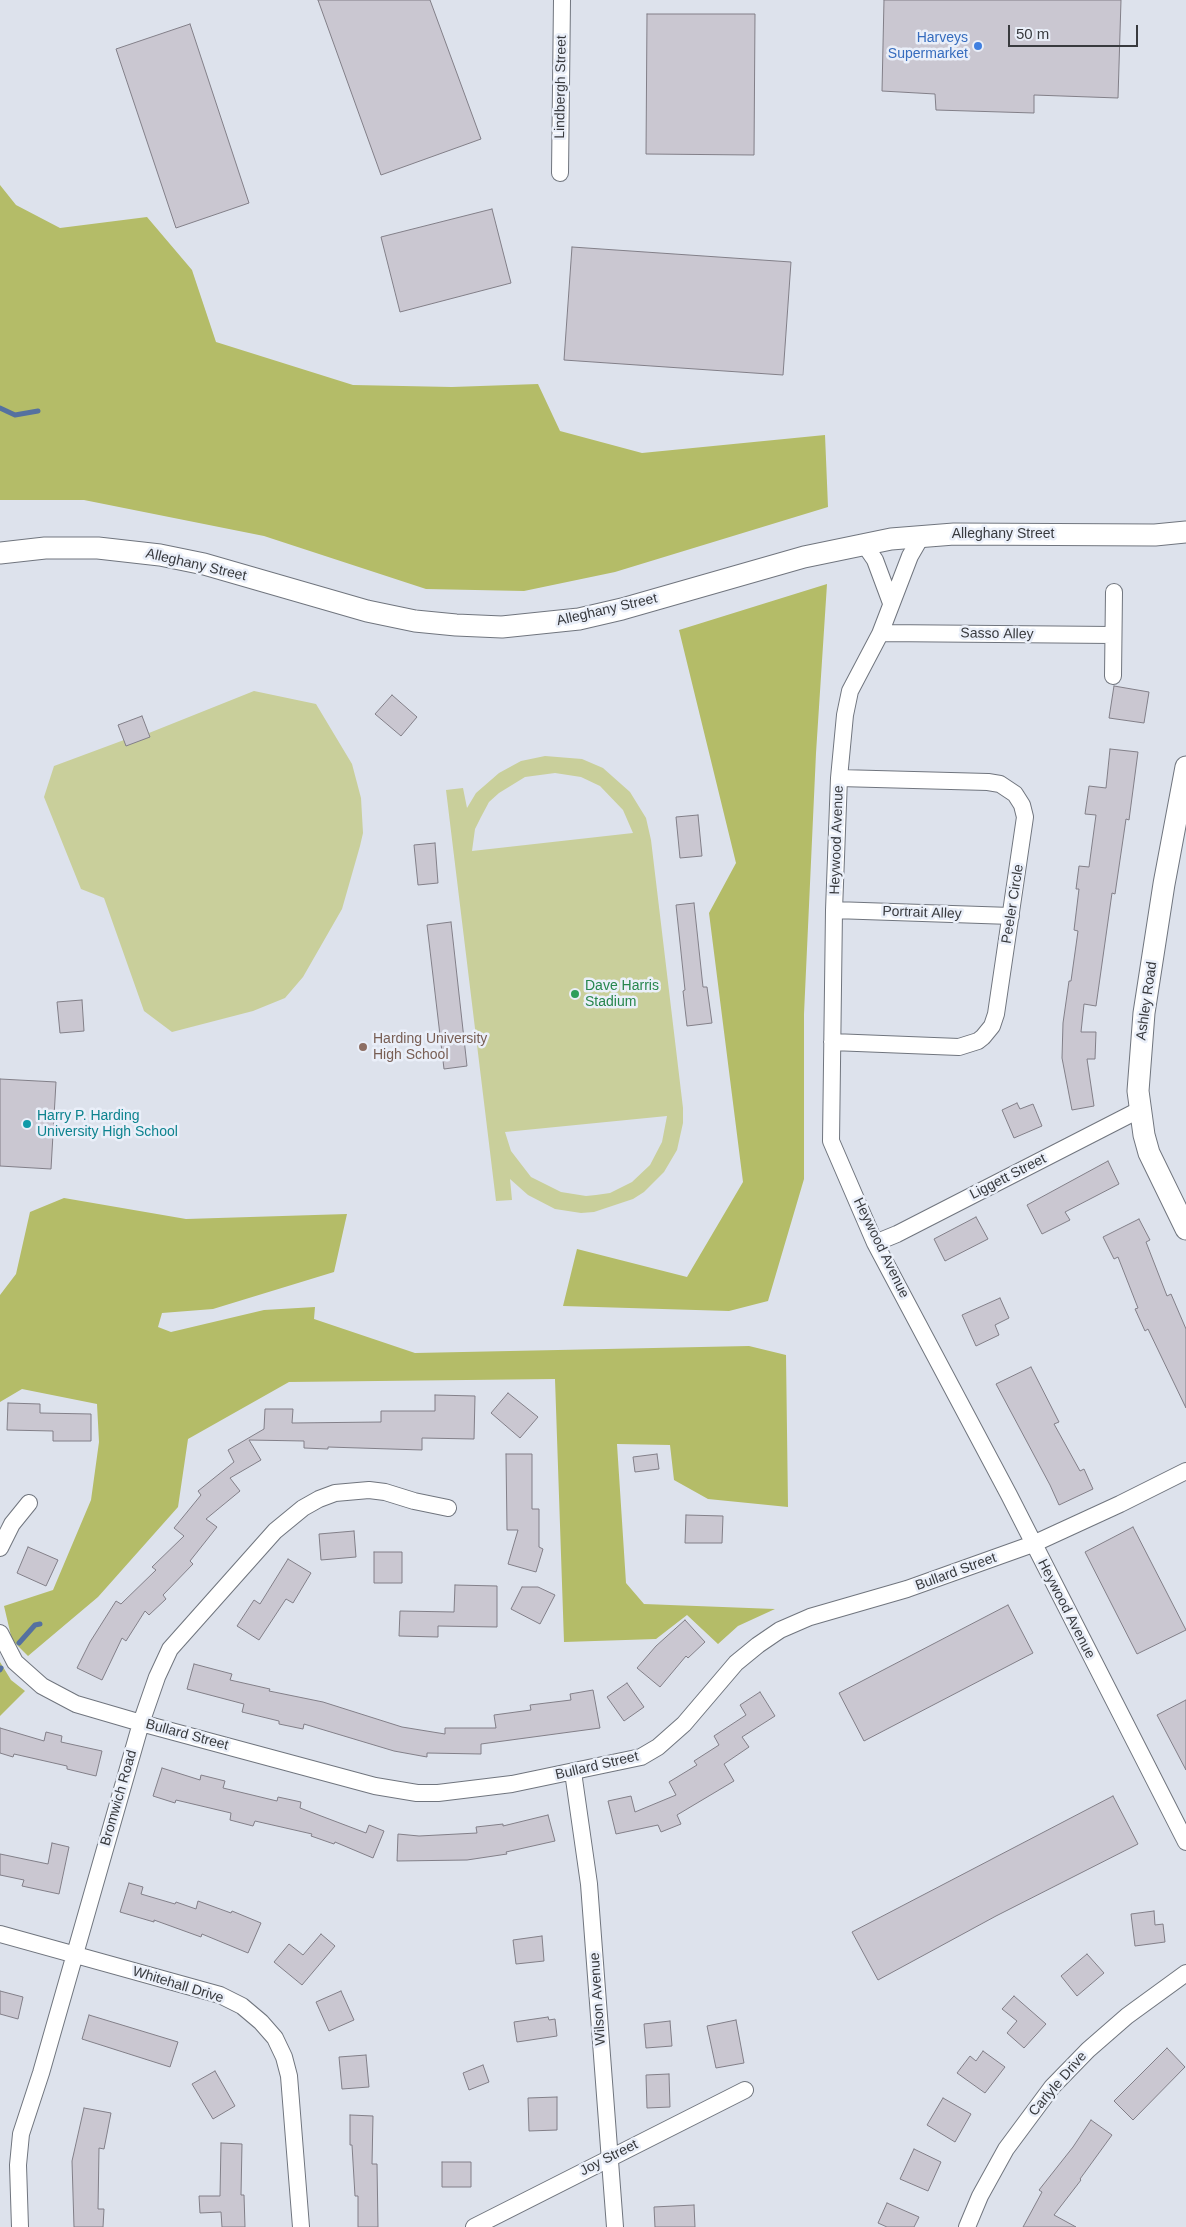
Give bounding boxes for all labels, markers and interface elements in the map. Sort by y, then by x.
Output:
scale bar [1011,15,1141,47]
text: 50 m [1016,25,1049,42]
place label: Harveys Supermarket [888,30,968,62]
street label: Lindbergh Street [552,35,570,139]
marker: Harveys Supermarket [972,40,984,52]
street label: Alleghany Street [952,526,1054,542]
street label: Alleghany Street [144,545,248,585]
street label: Alleghany Street [555,590,659,630]
street label: Sasso Alley [960,625,1034,643]
street label: Heywood Avenue [827,785,847,895]
street label: Peeler Circle [998,863,1028,945]
street label: Portrait Alley [882,903,962,923]
street label: Ashley Road [1133,961,1161,1041]
place label: Dave Harris Stadium [585,978,659,1010]
marker: Dave Harris Stadium [569,988,581,1000]
place label: Harding University High School [373,1031,487,1064]
marker: Harding University High School [357,1041,369,1053]
place label: Harry P. Harding University High School [37,1108,178,1140]
marker: Harry P. Harding University High School [21,1118,33,1130]
street label: Liggett Street [967,1151,1049,1203]
street label: Heywood Avenue [849,1195,913,1301]
street label: Bullard Street [913,1550,999,1594]
street label: Heywood Avenue [1034,1556,1098,1662]
street label: Bullard Street [144,1716,230,1754]
street label: Bromwich Road [97,1748,141,1848]
street label: Bullard Street [554,1748,640,1784]
street label: Wilson Avenue [586,1952,610,2046]
street label: Whitehall Drive [131,1963,225,2007]
street label: Carlyle Drive [1025,2048,1091,2120]
street label: Joy Street [577,2136,641,2180]

